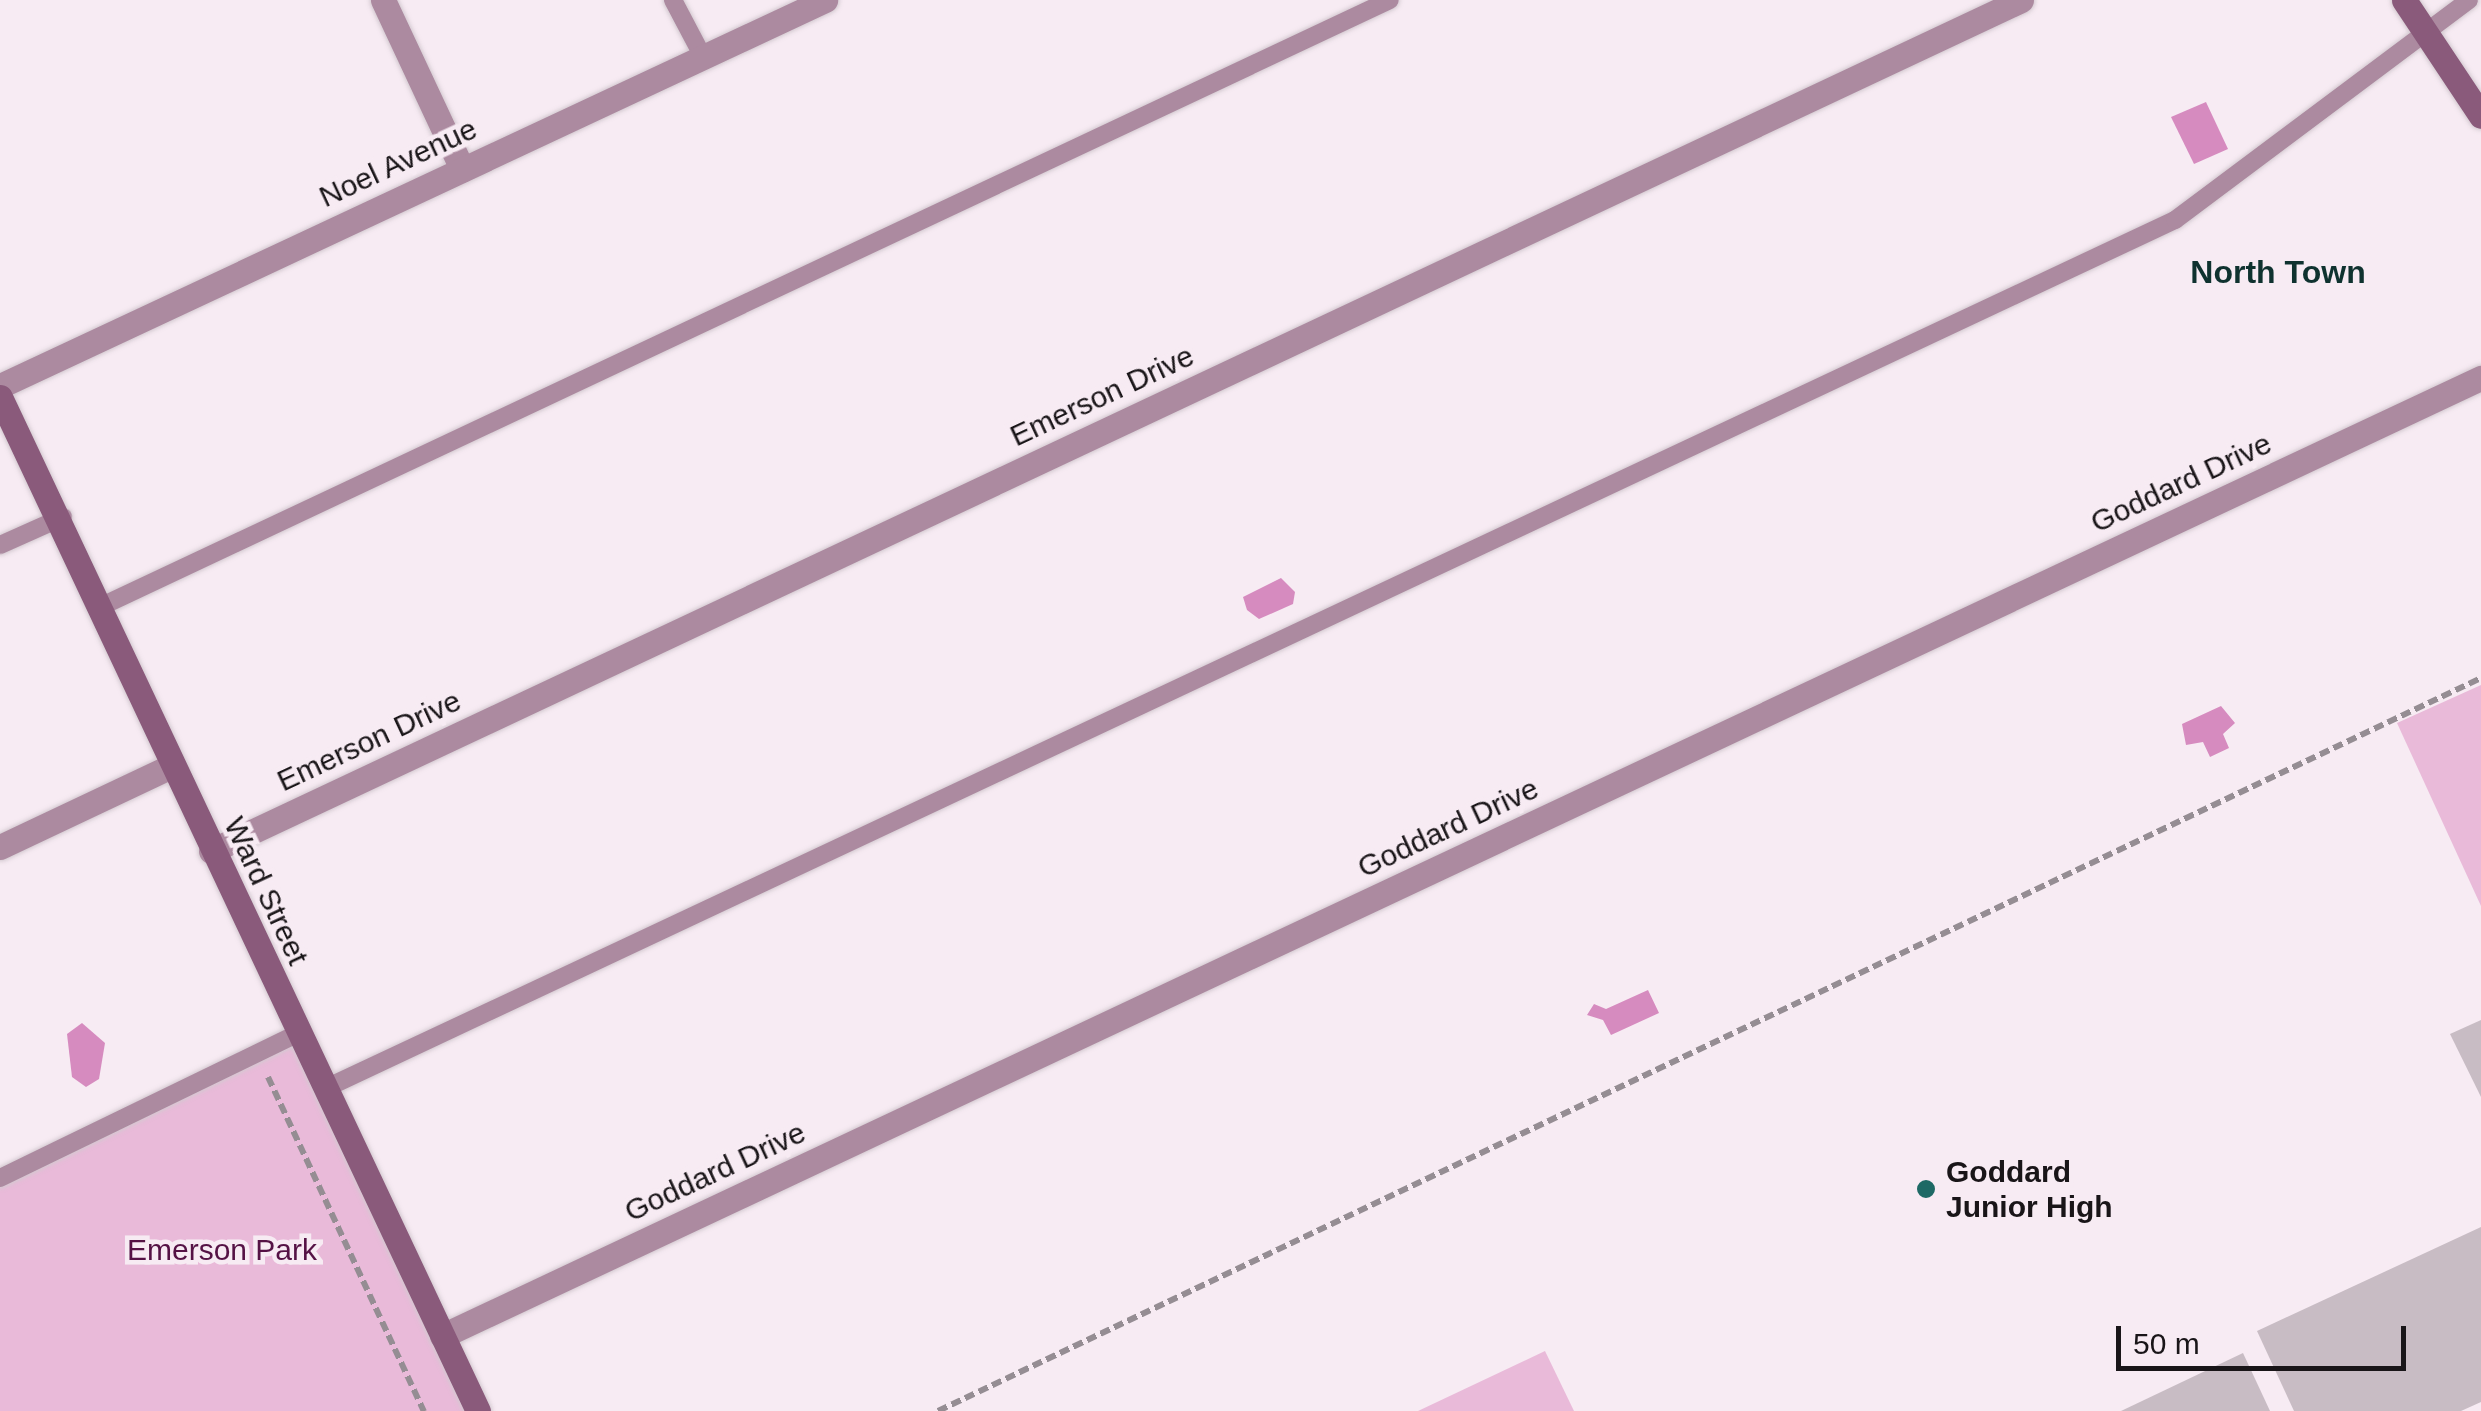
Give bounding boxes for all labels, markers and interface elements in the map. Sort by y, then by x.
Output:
street label: Noel Avenue [313,111,483,215]
district label: North Town [2190,253,2366,291]
street label: Emerson Drive [1004,338,1200,454]
street label: Goddard Drive [2085,425,2277,541]
street label: Emerson Drive [271,683,467,799]
street label: Goddard Drive [1352,770,1544,886]
street label: Ward Street [216,811,316,971]
street label: Goddard Drive [619,1114,811,1230]
place label: Goddard Junior High [1946,1154,2113,1224]
marker: Goddard Junior High [1915,1178,1937,1200]
park label: Emerson Park [127,1232,317,1268]
scale bar [2121,1306,2411,1368]
text: 50 m [2133,1327,2200,1360]

